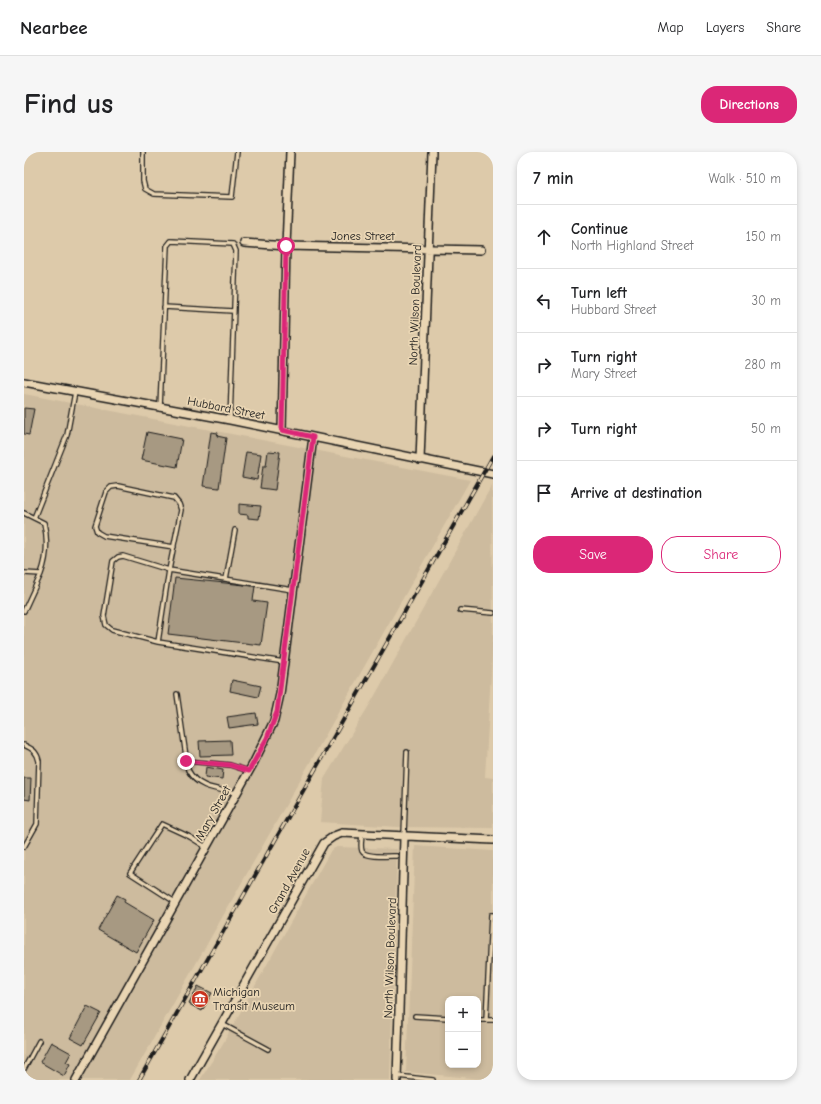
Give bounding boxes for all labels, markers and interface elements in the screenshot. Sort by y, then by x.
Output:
text: Nearbee [20,17,88,39]
text: Map [657,19,684,36]
text: Layers [706,19,744,36]
text: Share [766,19,801,36]
button: Directions [701,86,797,123]
text: Find us [24,88,113,120]
text: 7 min [533,169,574,188]
text: Walk · 510 m [709,171,781,186]
text: Continue [571,220,628,238]
icon: ahead [533,226,555,248]
street label: Jones Street [331,229,395,243]
text: 150 m [746,229,781,244]
route start [277,237,295,255]
text: North Highland Street [571,238,693,253]
street label: North Wilson Boulevard [406,244,424,366]
text: Turn left [571,284,627,302]
icon: left [533,290,555,312]
text: 30 m [751,293,781,308]
text: Hubbard Street [571,302,656,317]
text: Turn right [571,348,637,366]
icon: right [533,354,555,376]
text: 280 m [744,357,781,372]
text: Mary Street [571,366,636,381]
street label: Hubbard Street [186,394,266,422]
icon: right [533,418,555,440]
text: Turn right [571,420,637,438]
text: 50 m [751,421,781,436]
icon: arrive [533,482,555,504]
text: Arrive at destination [571,484,702,502]
button: Save [533,536,653,573]
button: Share [661,536,781,573]
route end [177,752,195,770]
street label: Mary Street [192,783,234,843]
street label: Grand Avenue [265,846,313,916]
street label: North Wilson Boulevard [381,897,399,1019]
place label: Michigan Transit Museum [213,985,295,1013]
museum icon: Michigan Transit Museum [190,989,210,1009]
map controls [445,996,481,1068]
button: + [445,996,481,1032]
button: − [445,1032,481,1068]

